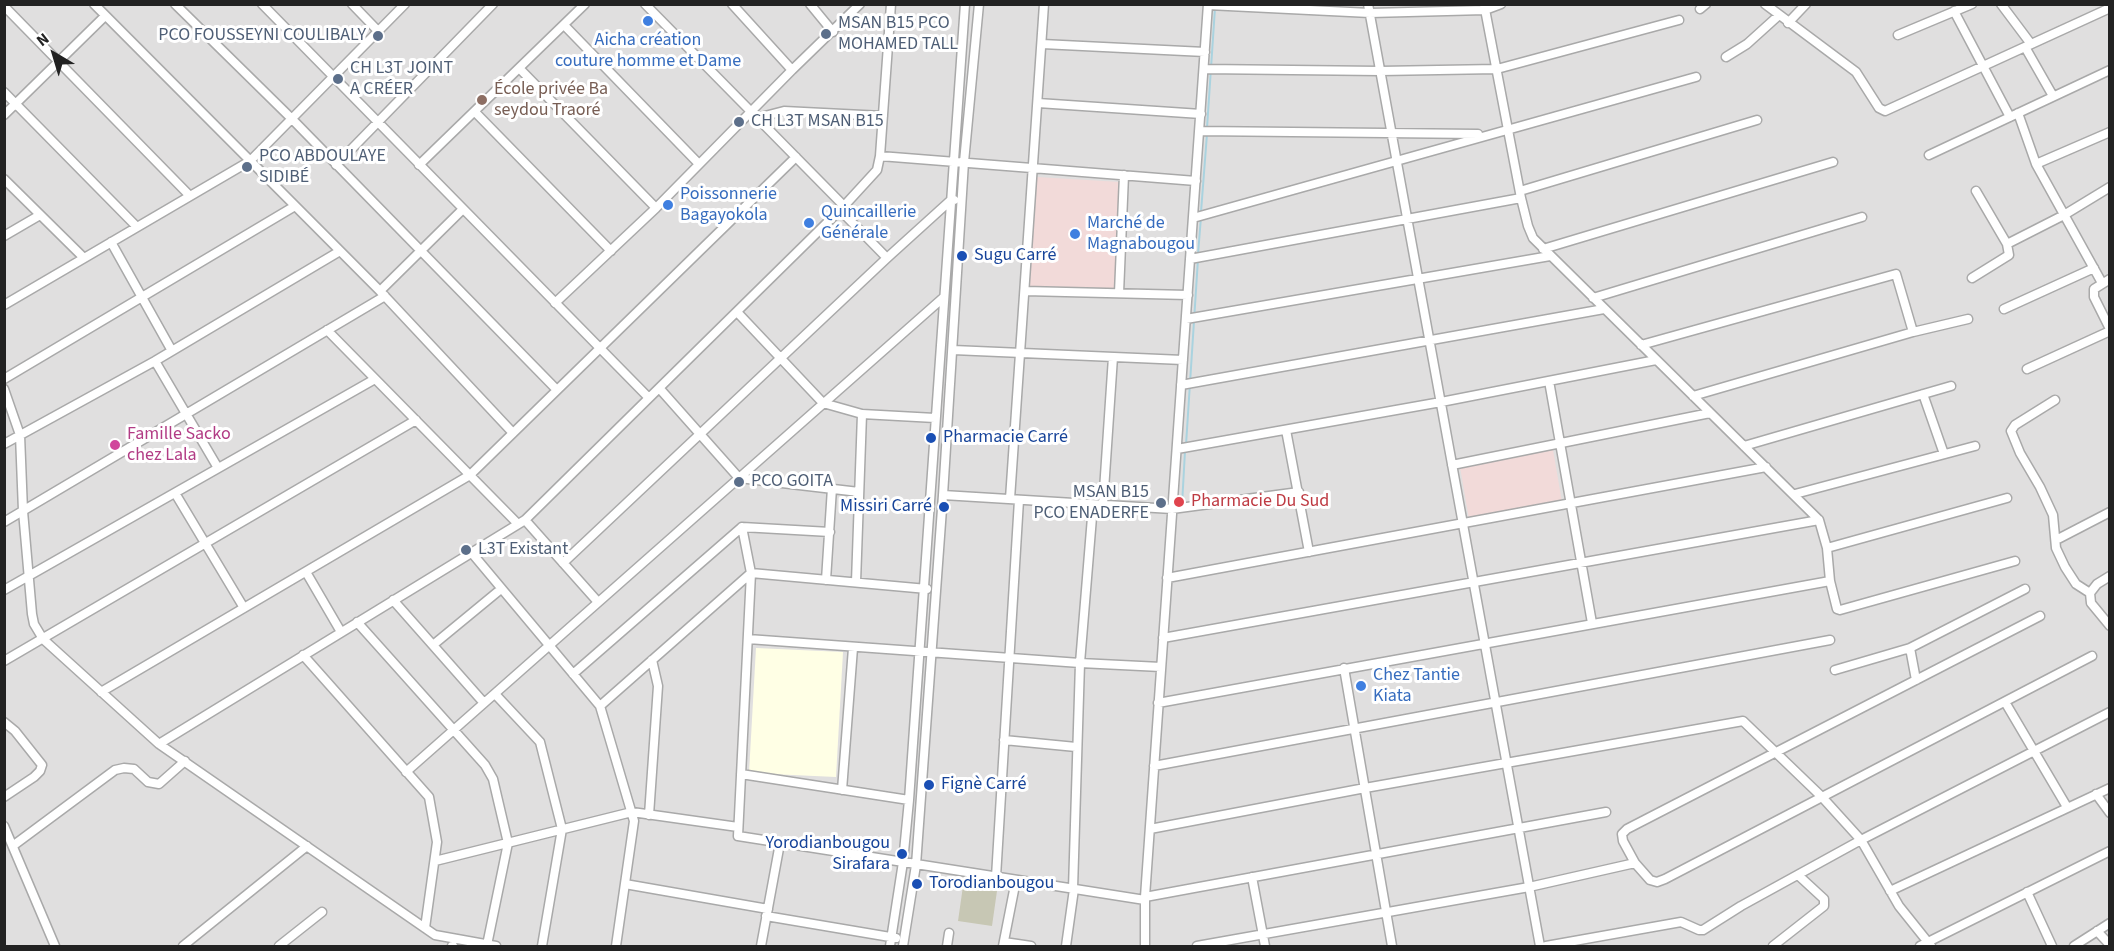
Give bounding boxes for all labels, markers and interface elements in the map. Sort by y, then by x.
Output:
place label: MSAN B15 PCO MOHAMED TALL [838,13,958,56]
marker: Aicha création couture homme et Dame [641,14,655,28]
north arrow [24,24,84,84]
place label: PCO FOUSSEYNI COULIBALY [158,25,366,47]
marker: MSAN B15 PCO MOHAMED TALL [819,27,833,41]
text: N [32,28,54,52]
marker: PCO FOUSSEYNI COULIBALY [371,29,385,43]
place label: Aicha création couture homme et Dame [555,30,741,72]
place label: CH L3T JOINT A CRÉER [350,58,453,100]
marker: CH L3T JOINT A CRÉER [331,72,345,86]
place label: École privée Ba seydou Traoré [494,79,608,122]
marker: École privée Ba seydou Traoré [475,93,489,107]
place label: CH L3T MSAN B15 [751,111,884,133]
marker: CH L3T MSAN B15 [732,115,746,129]
place label: PCO ABDOULAYE SIDIBÉ [259,146,386,188]
marker: PCO ABDOULAYE SIDIBÉ [240,160,254,174]
place label: Poissonnerie Bagayokola [680,184,777,226]
marker: Poissonnerie Bagayokola [661,198,675,212]
place label: Quincaillerie Générale [821,202,916,244]
place label: Marché de Magnabougou [1087,213,1195,256]
marker: Quincaillerie Générale [802,216,816,230]
marker: Marché de Magnabougou [1068,227,1082,241]
place label: Sugu Carré [974,245,1056,267]
marker: Sugu Carré [955,249,969,263]
place label: Famille Sacko chez Lala [127,424,231,466]
place label: Pharmacie Carré [943,427,1068,449]
marker: Pharmacie Carré [924,431,938,445]
marker: Famille Sacko chez Lala [108,438,122,452]
place label: PCO GOITA [751,471,833,493]
marker: PCO GOITA [732,475,746,489]
place label: MSAN B15 PCO ENADERFE [1033,482,1149,524]
place label: Pharmacie Du Sud [1191,491,1329,513]
marker: Pharmacie Du Sud [1172,495,1186,509]
place label: Missiri Carré [840,496,932,518]
marker: MSAN B15 PCO ENADERFE [1154,496,1168,510]
marker: Missiri Carré [937,500,951,514]
place label: L3T Existant [478,539,568,561]
marker: L3T Existant [459,543,473,557]
place label: Chez Tantie Kiata [1373,665,1460,708]
marker: Chez Tantie Kiata [1354,679,1368,693]
place label: Fignè Carré [941,774,1026,796]
marker: Fignè Carré [922,778,936,792]
place label: Yorodianbougou Sirafara [765,833,890,876]
marker: Yorodianbougou Sirafara [895,847,909,861]
place label: Torodianbougou [929,873,1054,895]
marker: Torodianbougou [910,877,924,891]

